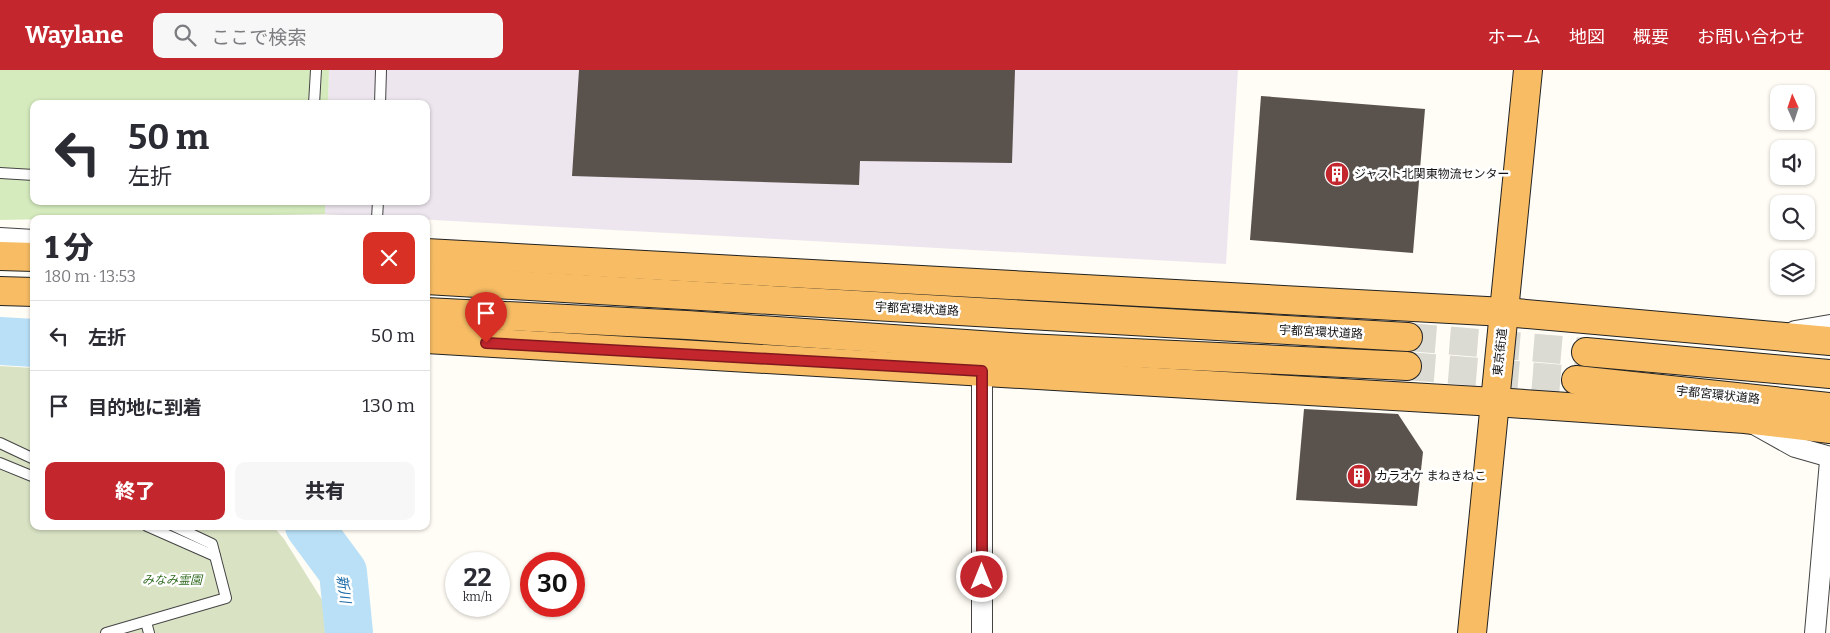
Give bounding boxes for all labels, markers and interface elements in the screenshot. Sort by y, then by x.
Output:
search box [153,13,503,58]
text: Waylane [25,21,123,49]
icon: search [171,21,199,49]
text: ここで検索 [211,26,306,49]
text: ホーム [1488,26,1541,48]
text: 地図 [1569,26,1605,48]
text: 概要 [1633,26,1669,48]
text: お問い合わせ [1697,26,1805,48]
north arrow [1770,85,1815,130]
map controls [1770,85,1815,295]
text: 50 m [128,116,209,158]
icon: left [45,120,110,185]
button: sound [1770,140,1815,185]
building icon: ジャスト北関東物流センター [1324,161,1350,187]
text: 左折 [128,163,172,190]
place label: ジャスト北関東物流センター [1354,167,1509,181]
button: search [1770,195,1815,240]
text: 1 分 [45,230,93,266]
button: close [363,232,415,284]
button: layers [1770,250,1815,295]
text: 180 m · 13:53 [45,267,136,286]
pin [465,292,507,343]
icon: arrive [472,299,500,327]
street label: 宇都宮環状道路 [875,300,959,318]
icon: left [45,322,73,350]
street label: 宇都宮環状道路 [1279,323,1363,341]
text: 50 m [371,324,415,347]
text: 左折 [88,326,126,349]
street label: 東京街道 [1491,327,1509,377]
street label: 宇都宮環状道路 [1675,384,1761,406]
icon: arrive [45,392,73,420]
text: 130 m [362,394,415,417]
text: 目的地に到着 [88,396,202,419]
button: 終了 [45,462,225,520]
button: 共有 [235,462,415,520]
building icon: カラオケ まねきねこ [1346,463,1372,489]
place label: カラオケ まねきねこ [1376,469,1486,483]
position arrow [955,550,1007,602]
speed limit sign: 30 [520,552,585,617]
text: 22 [463,563,492,593]
park label: みなみ霊園 [142,573,204,587]
water label: 新川 [333,574,354,606]
text: km/h [463,590,492,604]

